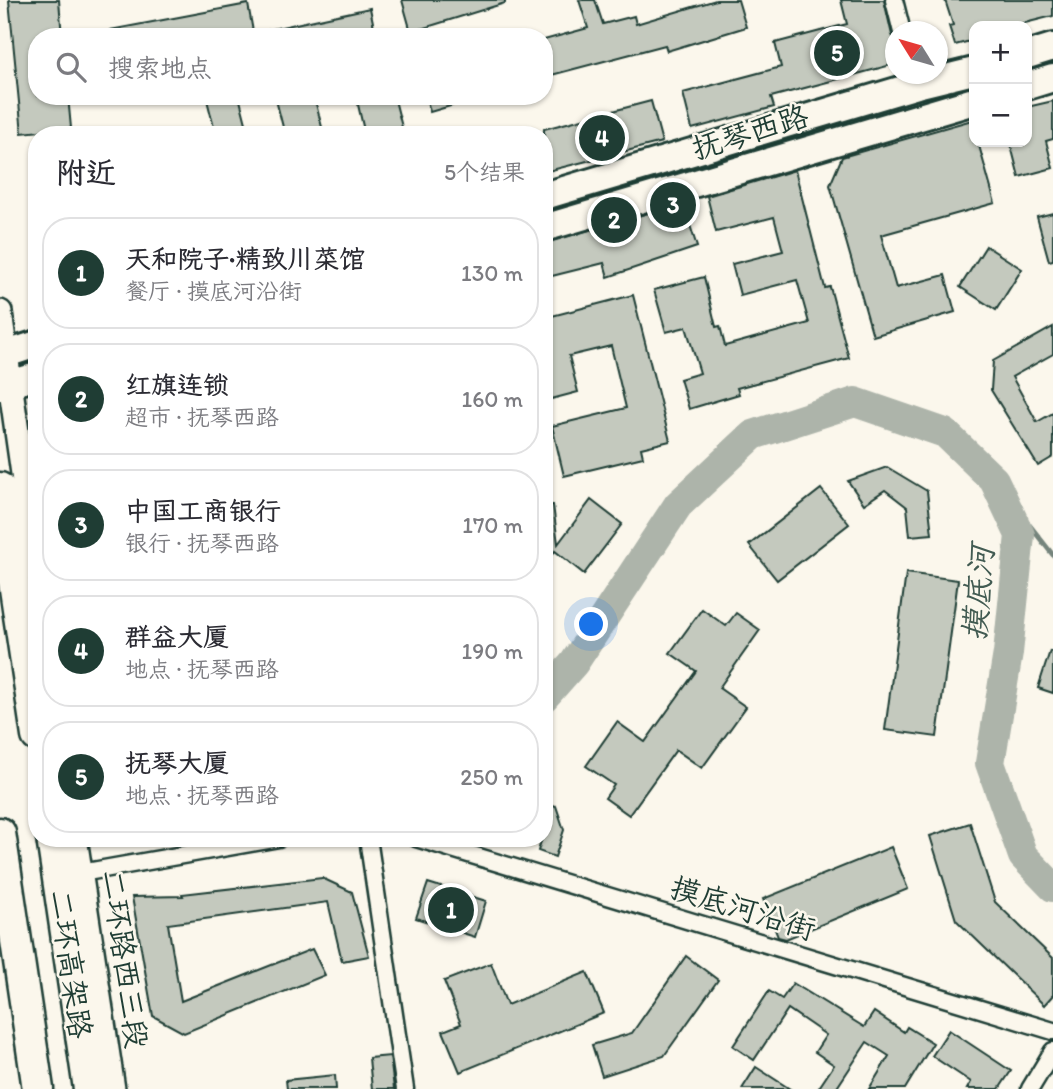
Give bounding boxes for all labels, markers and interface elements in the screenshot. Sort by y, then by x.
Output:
north arrow [885,21,948,84]
map controls [969,21,1032,147]
button: + [969,21,1032,84]
pin: 5 [814,27,860,79]
search box [28,28,553,105]
icon: search [52,48,90,86]
text: 搜索地点 [108,52,212,84]
button: − [969,84,1032,147]
street label: 抚琴西路 [687,97,813,167]
pin: 4 [579,112,625,164]
text: 附近 [56,154,116,191]
text: 5个结果 [444,158,525,186]
pin: 3 [650,179,696,231]
pin: 2 [591,194,637,246]
text: 天和院子·精致川菜馆 [125,243,365,275]
text: 1 [76,259,86,287]
text: 130 m [461,259,523,287]
text: 餐厅 · 摸底河沿街 [125,277,302,305]
text: 红旗连锁 [125,369,229,401]
text: 2 [75,385,87,413]
text: 160 m [461,385,523,413]
text: 超市 · 抚琴西路 [125,403,279,431]
text: 中国工商银行 [125,495,281,527]
text: 3 [75,511,87,539]
text: 170 m [462,511,523,539]
text: 银行 · 抚琴西路 [125,529,279,557]
water label: 摸底河 [955,539,1002,642]
your location [574,607,608,641]
text: 群益大厦 [125,621,229,653]
text: 4 [74,637,88,665]
text: 190 m [462,637,523,665]
text: 地点 · 抚琴西路 [125,655,279,683]
text: 抚琴大厦 [125,747,229,779]
text: 5 [75,763,87,791]
text: 250 m [460,763,523,791]
text: 地点 · 抚琴西路 [125,781,279,809]
street label: 二环路西三段 [94,867,156,1051]
street label: 摸底河沿街 [666,868,820,948]
pin: 1 [428,884,474,936]
street label: 二环高架路 [42,887,100,1041]

